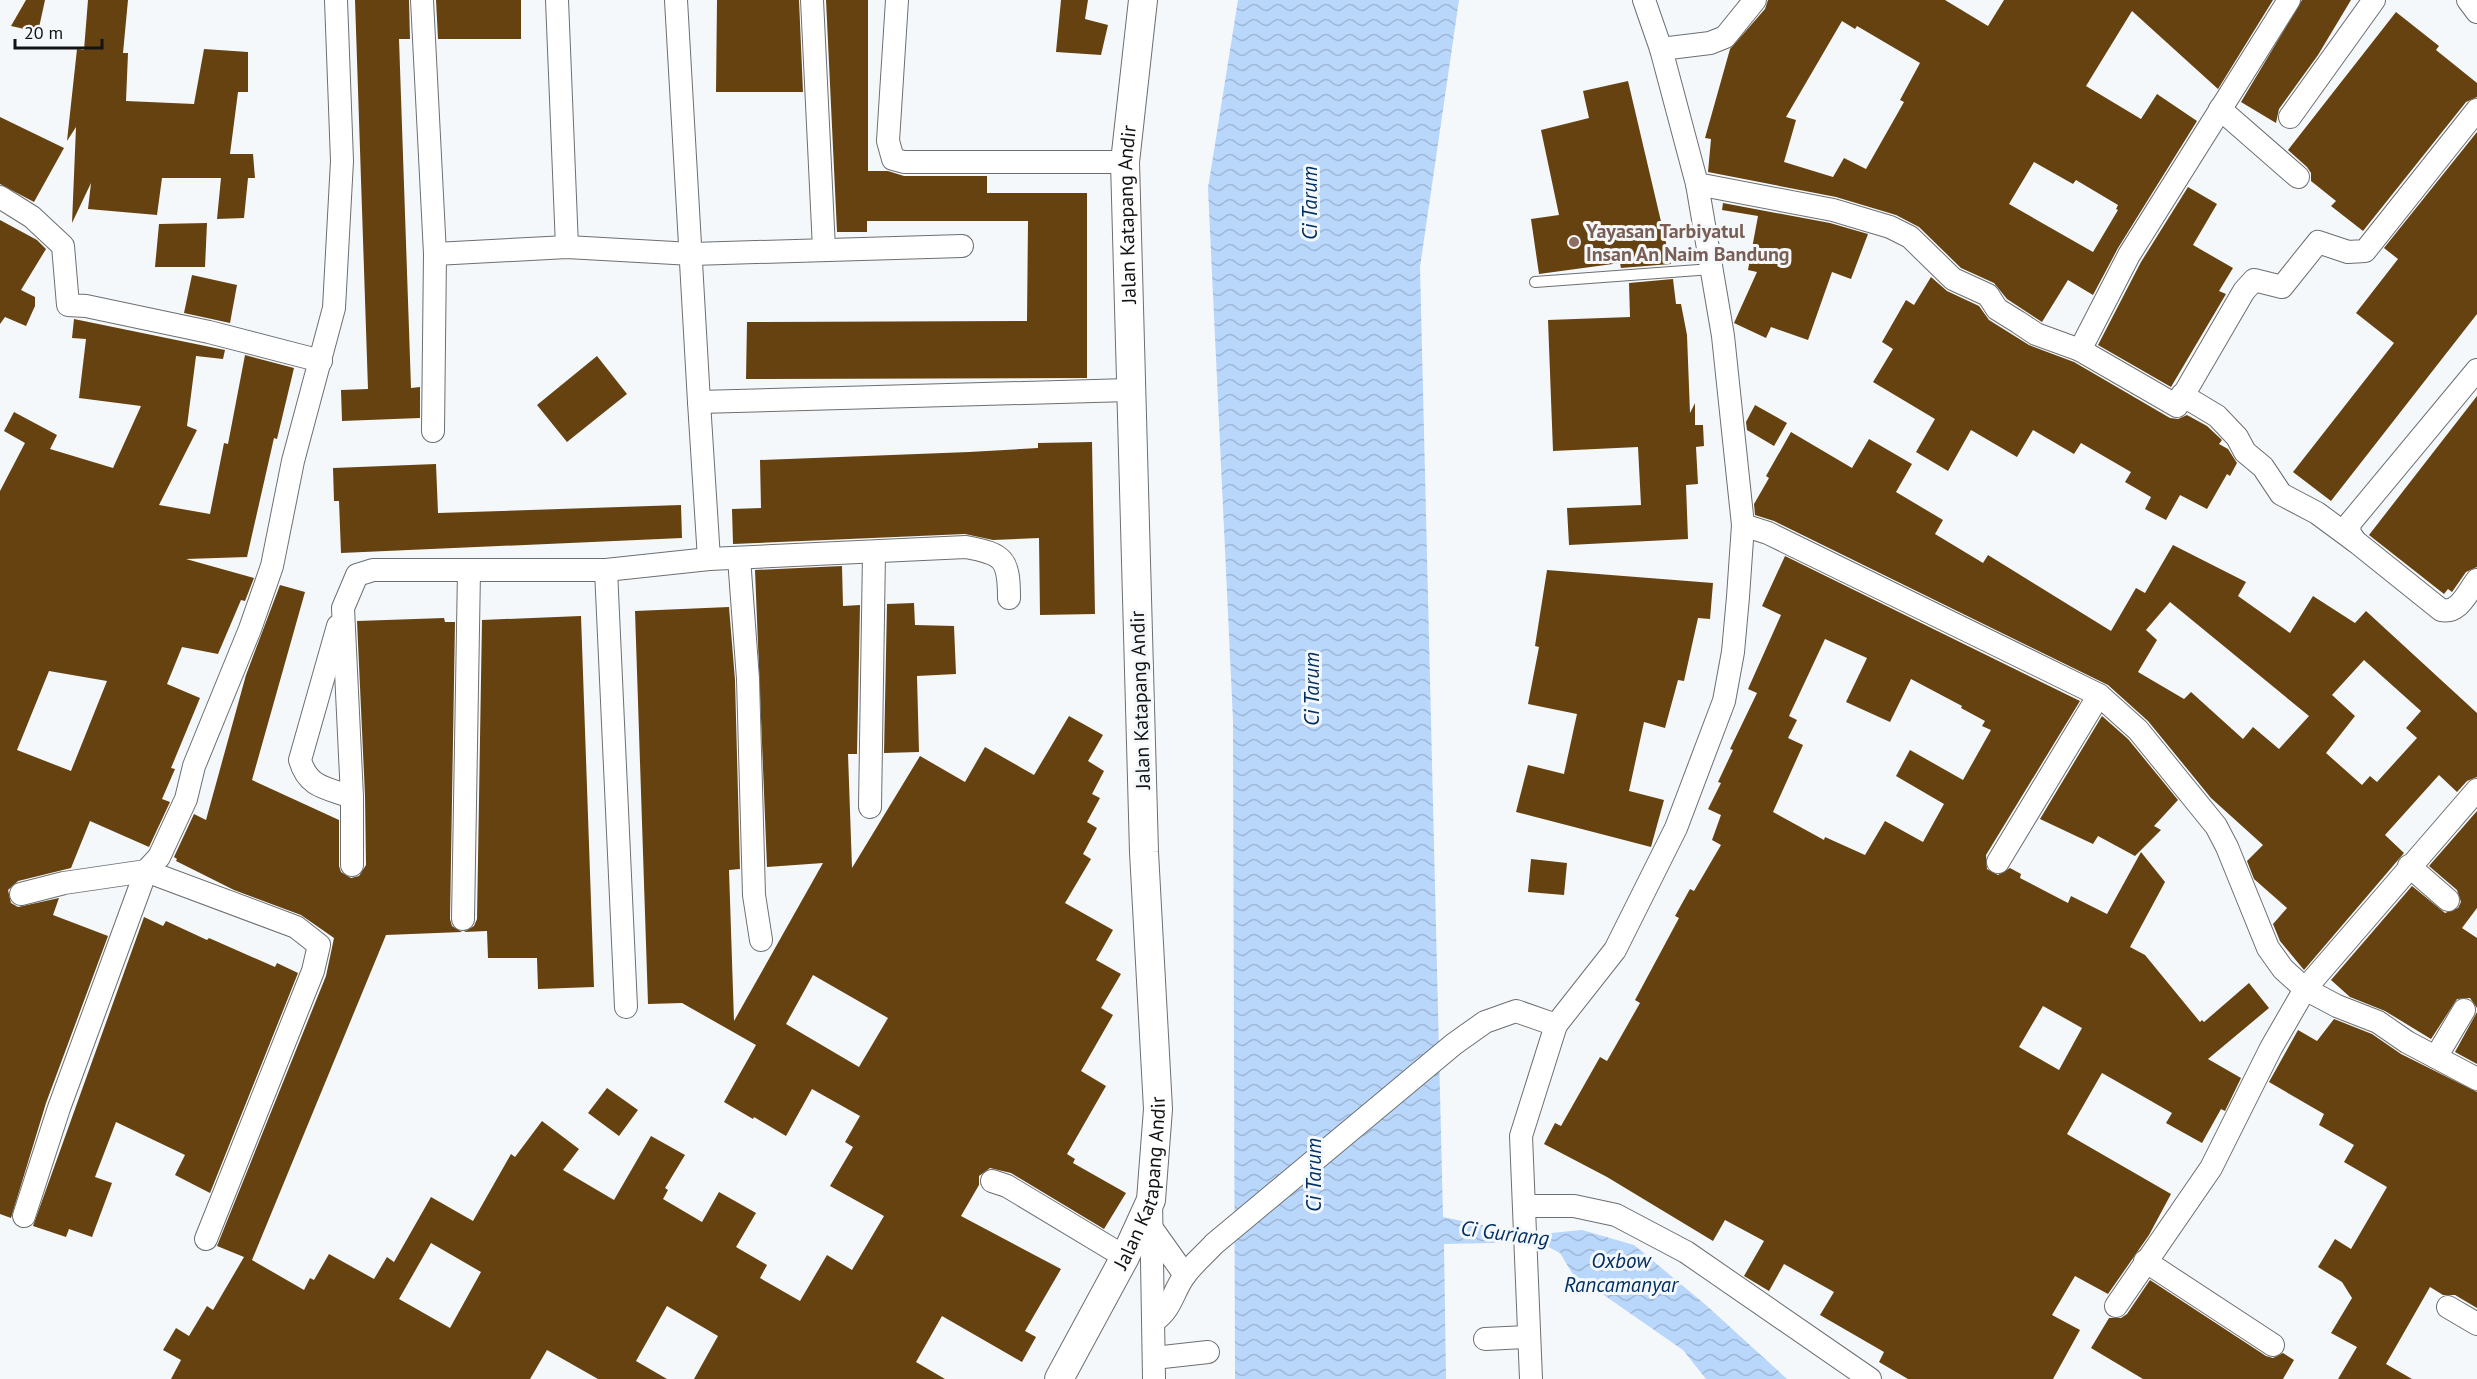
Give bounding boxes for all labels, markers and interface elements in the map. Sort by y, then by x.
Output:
scale bar [15,12,102,50]
text: 20 m [24,21,63,44]
street label: Jalan Katapang Andir [1112,123,1142,305]
water label: Ci Tarum [1296,166,1323,240]
place label: Yayasan Tarbiyatul Insan An Naim Bandung [1585,218,1790,267]
marker: Yayasan Tarbiyatul Insan An Naim Bandung [1567,235,1581,249]
street label: Jalan Katapang Andir [1124,610,1156,791]
water label: Ci Tarum [1298,652,1325,726]
street label: Jalan Katapang Andir [1107,1095,1171,1275]
water label: Ci Tarum [1300,1138,1327,1212]
water label: Ci Guriang [1459,1214,1551,1252]
water label: Oxbow Rancamanyar [1564,1247,1680,1298]

